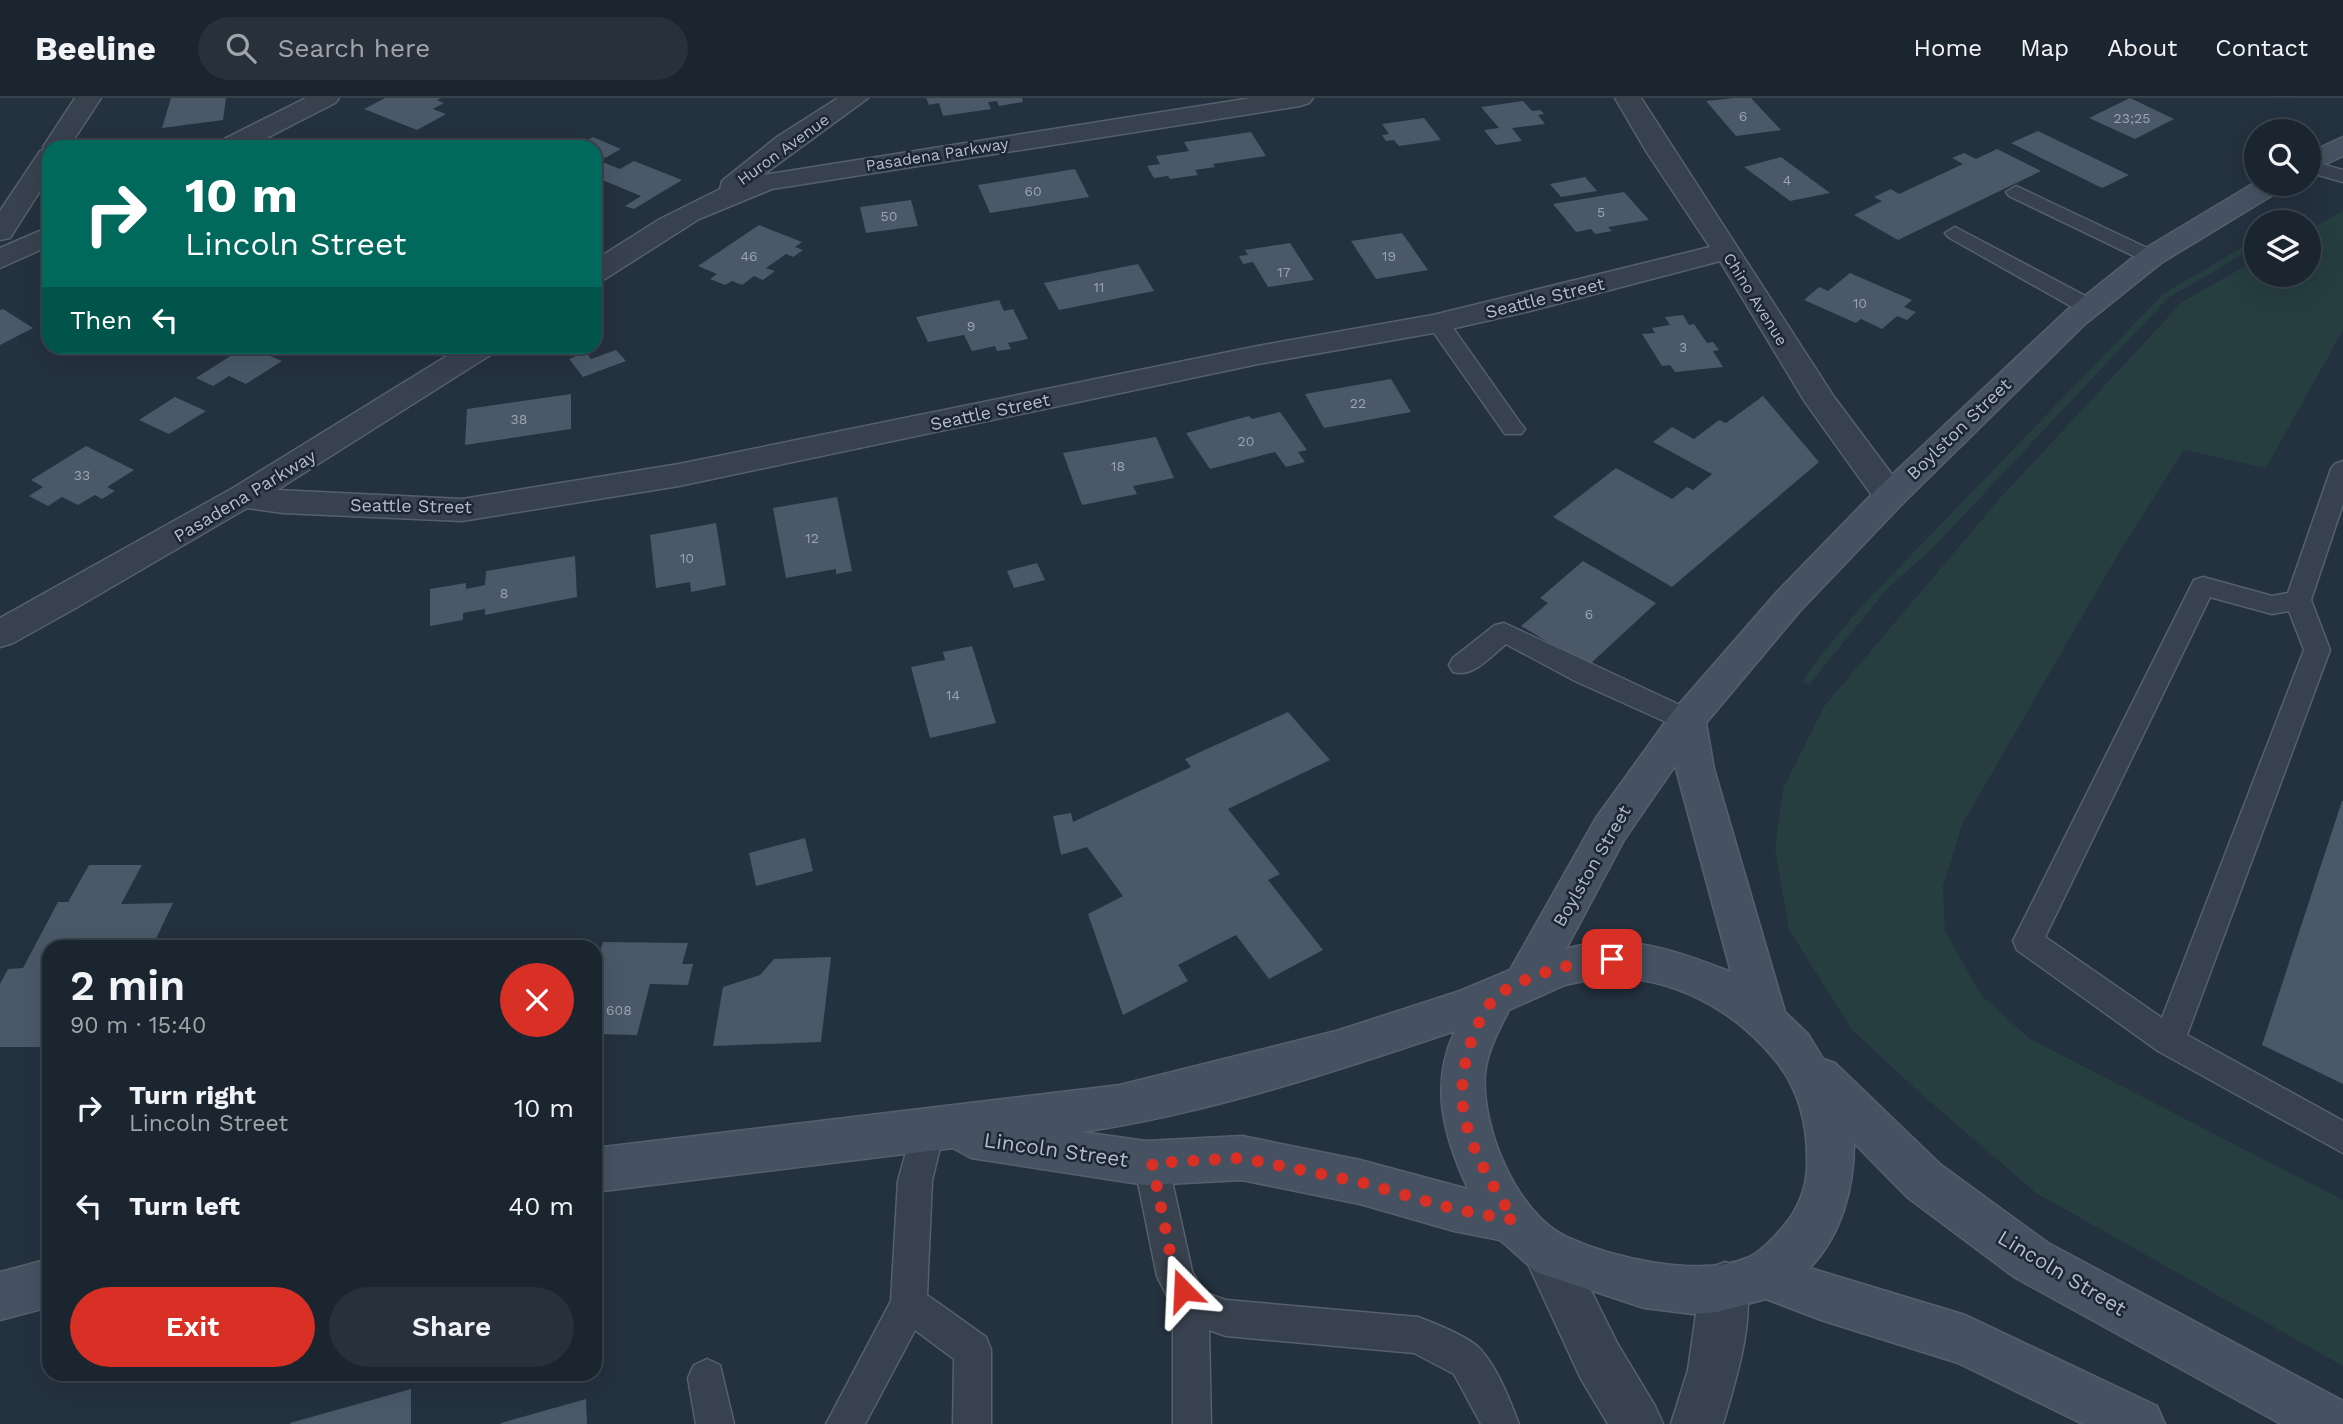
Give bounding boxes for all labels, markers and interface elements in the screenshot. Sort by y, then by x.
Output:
search box [198,17,688,80]
text: Beeline [35,29,156,68]
icon: search [222,29,260,67]
text: Search here [278,33,430,63]
text: Home [1914,34,1982,62]
text: Map [2020,34,2069,62]
text: About [2107,34,2177,62]
text: Contact [2215,34,2308,62]
house number: 6 [1739,108,1747,124]
street label: Huron Avenue [734,110,833,189]
house number: 23;25 [2114,110,2150,126]
map controls [2244,119,2321,287]
button: search [2244,119,2321,196]
street label: Pasadena Parkway [864,134,1010,175]
text: 10 m [185,166,298,224]
icon: right [70,168,161,259]
house number: 4 [1783,172,1791,188]
house number: 60 [1024,183,1042,199]
house number: 5 [1597,204,1605,220]
house number: 50 [881,208,897,224]
button: layers [2244,210,2321,287]
text: Lincoln Street [185,225,406,263]
house number: 46 [740,248,758,264]
house number: 19 [1382,248,1396,264]
street label: Chino Avenue [1719,249,1792,349]
house number: 17 [1277,264,1291,280]
street label: Seattle Street [1483,272,1607,322]
house number: 11 [1094,279,1104,295]
house number: 10 [1853,295,1867,311]
icon: left [146,301,184,339]
text: Then [70,305,132,335]
house number: 9 [967,318,975,334]
house number: 3 [1679,339,1687,355]
street label: Boylston Street [1902,373,2015,484]
street label: Seattle Street [928,388,1052,434]
house number: 22 [1350,395,1366,411]
house number: 38 [511,411,527,427]
house number: 20 [1238,433,1254,449]
street label: Pasadena Parkway [170,444,320,546]
house number: 18 [1111,458,1125,474]
house number: 33 [74,467,90,483]
street label: Seattle Street [350,494,473,517]
house number: 12 [805,530,819,546]
house number: 10 [680,550,694,566]
house number: 8 [500,585,508,601]
house number: 6 [1585,606,1593,622]
house number: 14 [946,687,960,703]
street label: Boylston Street [1548,801,1635,930]
pin [1582,929,1642,989]
icon: arrive [1593,940,1631,978]
text: 2 min [70,961,185,1010]
button: close [500,963,574,1037]
house number: 608 [606,1002,632,1018]
text: 90 m · 15:40 [70,1012,206,1039]
text: Turn right [129,1080,256,1110]
icon: right [70,1089,108,1127]
text: 10 m [514,1093,574,1123]
text: Lincoln Street [129,1110,288,1137]
street label: Lincoln Street [982,1127,1130,1172]
icon: left [70,1187,108,1225]
text: Turn left [129,1191,240,1221]
text: 40 m [508,1191,574,1221]
street label: Lincoln Street [1994,1224,2131,1321]
position arrow [1146,1253,1220,1327]
button: Exit [70,1287,315,1367]
button: Share [329,1287,574,1367]

